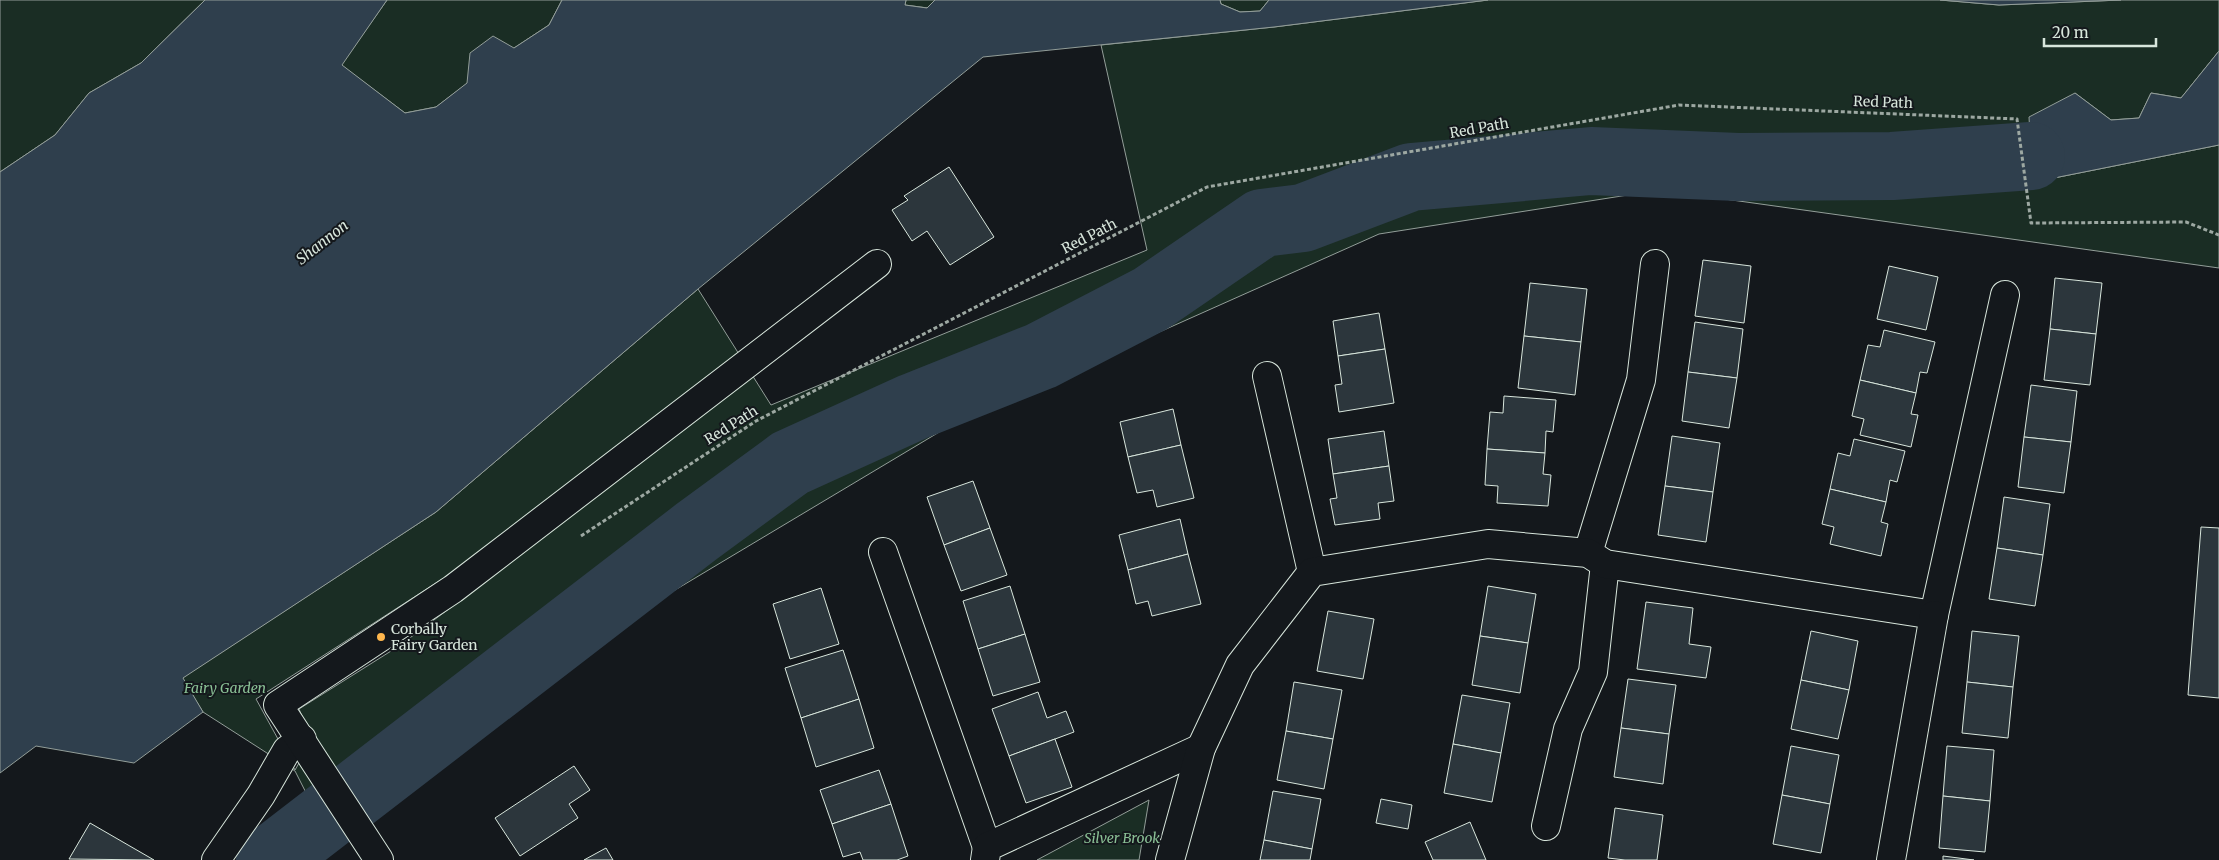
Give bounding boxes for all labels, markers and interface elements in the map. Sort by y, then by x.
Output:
scale bar [2044,15,2156,47]
text: 20 m [2052,23,2089,42]
street label: Red Path [1853,92,1913,112]
street label: Red Path [1448,114,1510,142]
street label: Red Path [1058,214,1120,258]
water label: Shannon [292,216,352,268]
street label: Red Path [701,402,761,448]
place label: Corbally Fairy Garden [391,620,478,654]
marker: Corbally Fairy Garden [375,631,387,643]
park label: Fairy Garden [183,679,266,697]
park label: Silver Brook [1084,829,1160,847]

